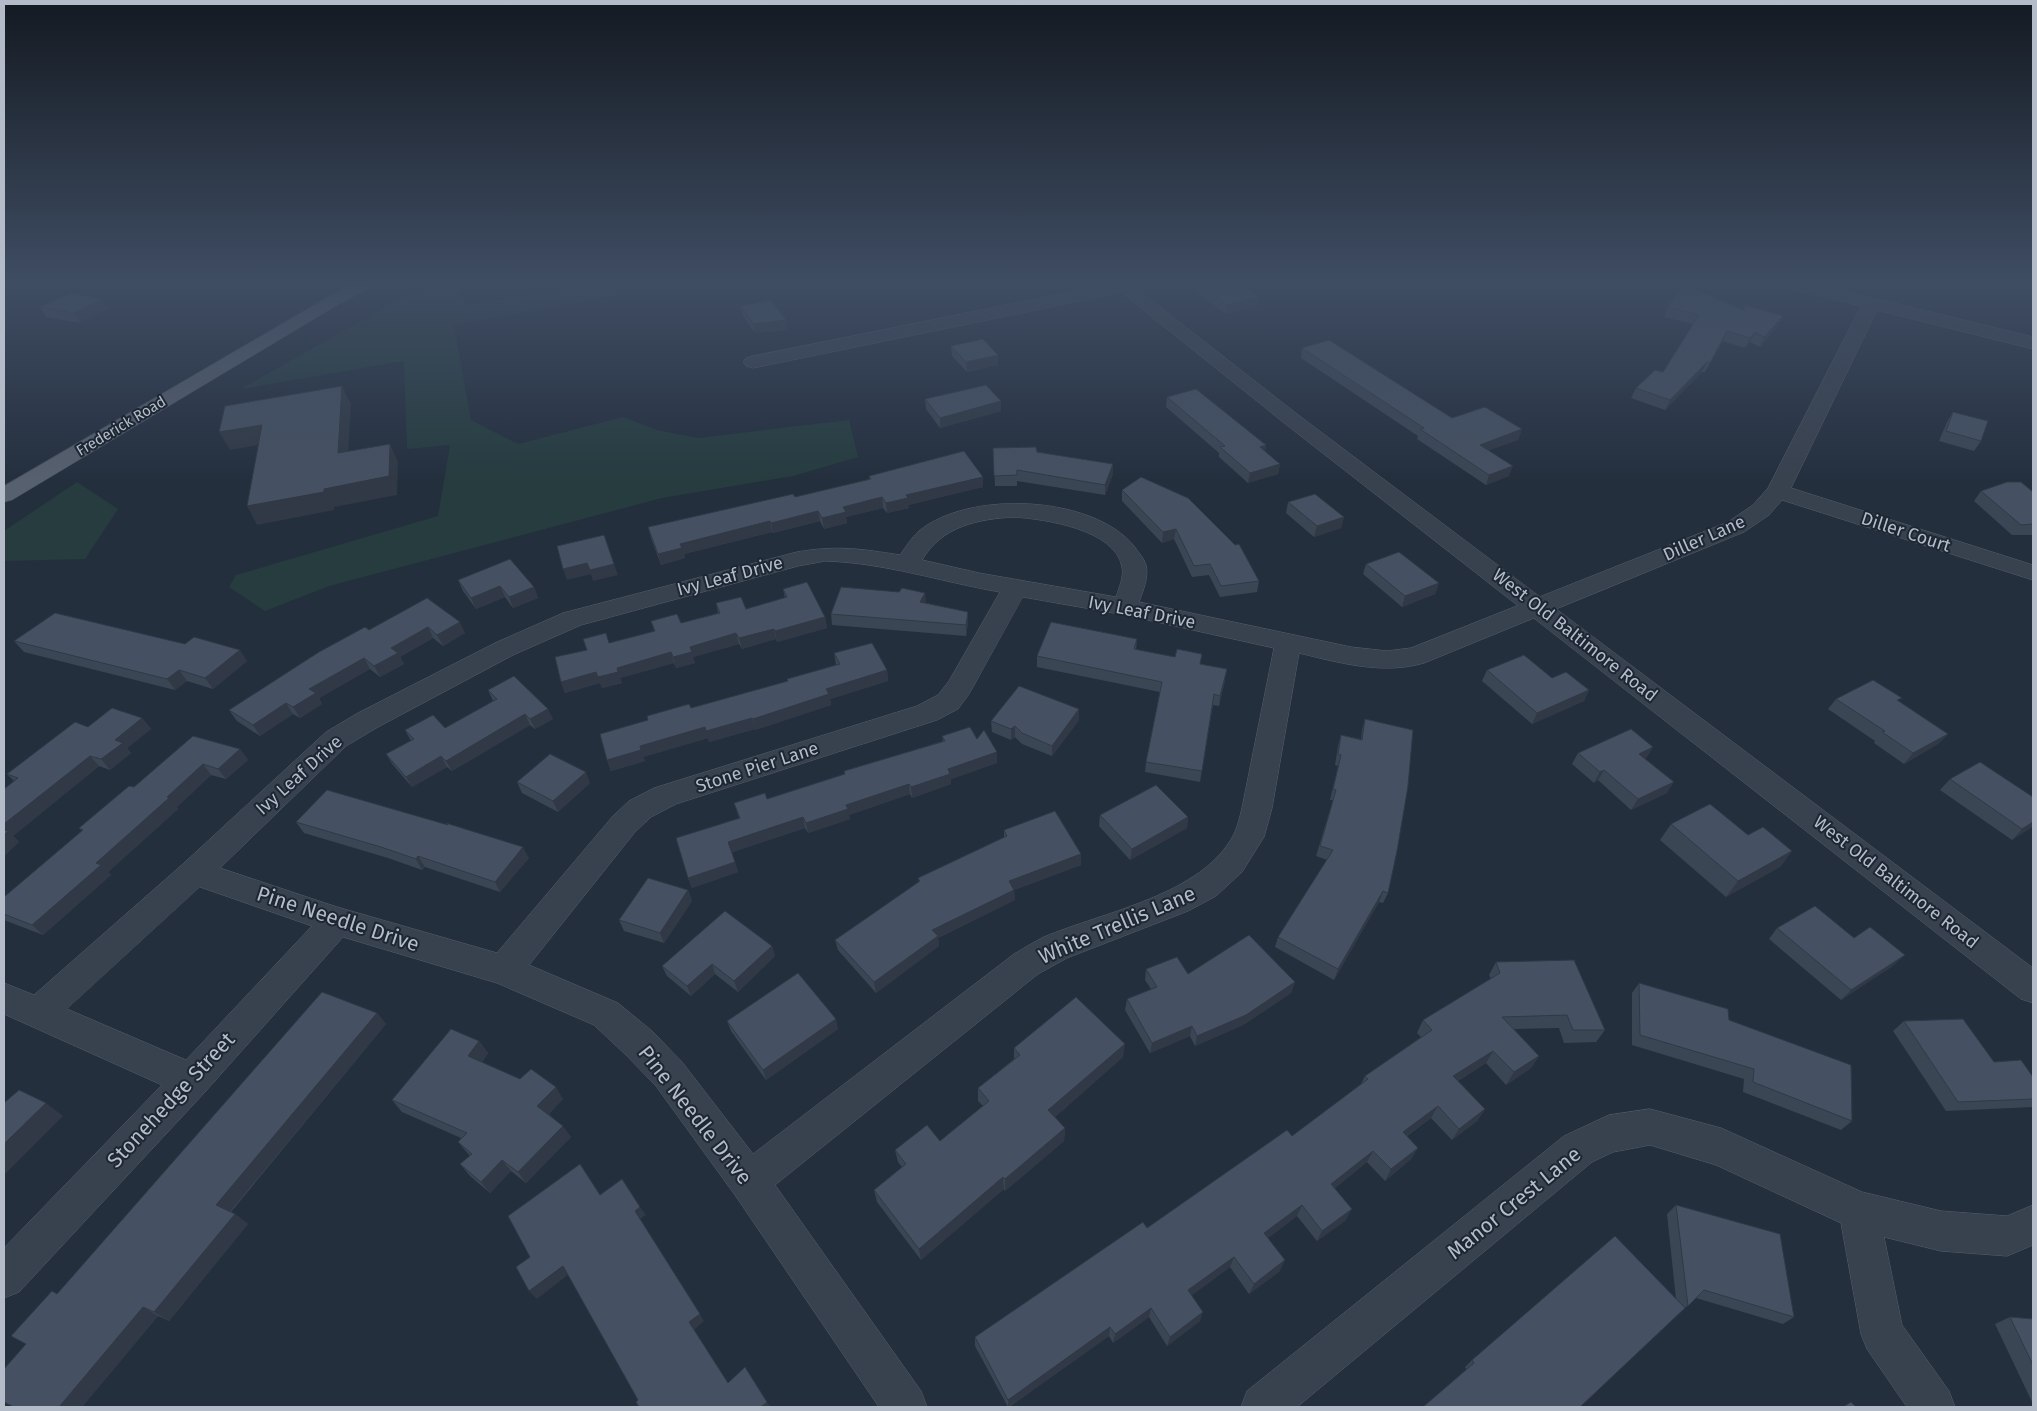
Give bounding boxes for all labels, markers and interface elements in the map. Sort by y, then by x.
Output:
street label: Frederick Road [73,392,169,460]
street label: Diller Court [1858,507,1954,557]
street label: Diller Lane [1660,510,1748,566]
street label: Ivy Leaf Drive [675,551,785,601]
street label: West Old Baltimore Road [1488,564,1662,706]
street label: Ivy Leaf Drive [1087,591,1197,633]
street label: Ivy Leaf Drive [251,730,347,820]
street label: Stone Pier Lane [693,737,821,797]
street label: West Old Baltimore Road [1809,811,1983,953]
street label: Pine Needle Drive [253,880,423,958]
street label: White Trellis Lane [1035,880,1199,970]
street label: Stonehedge Street [102,1027,241,1173]
street label: Pine Needle Drive [633,1040,757,1190]
street label: Manor Crest Lane [1442,1141,1586,1265]

